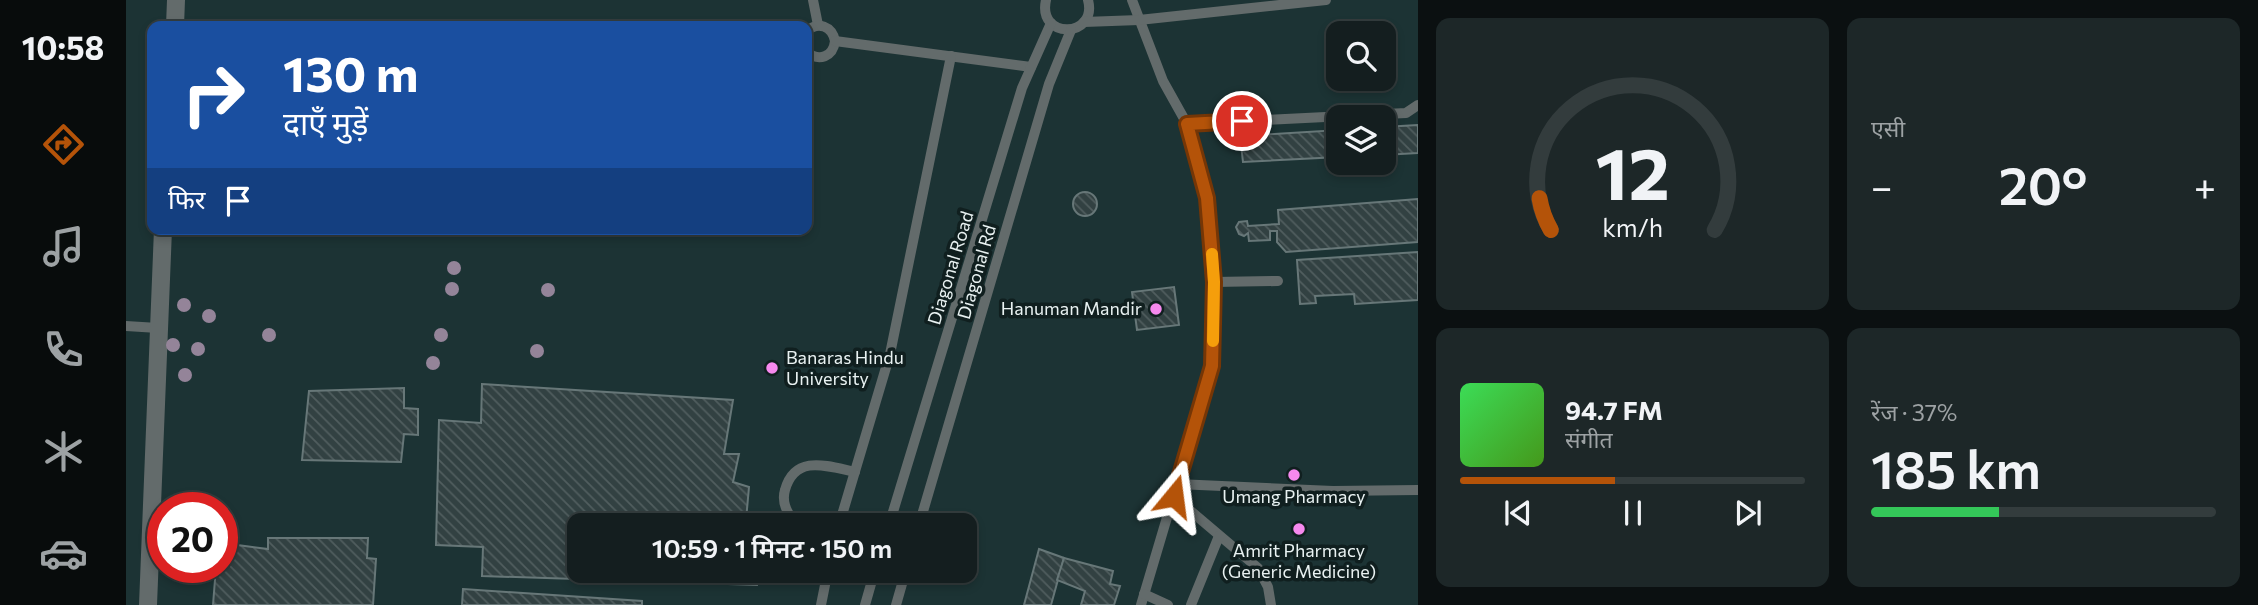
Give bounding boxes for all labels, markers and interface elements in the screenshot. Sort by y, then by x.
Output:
map controls [1326,21,1396,175]
button: search [1326,21,1396,91]
text: 10:58 [22,27,104,67]
text: 130 m [283,42,418,102]
icon: right [168,49,259,140]
pin [1212,91,1272,151]
text: दाएँ मुड़ें [283,102,368,142]
icon: arrive [1223,102,1261,140]
button: layers [1326,105,1396,175]
text: एसी [1871,114,1905,142]
icon: directions [39,120,88,169]
text: 12 [1595,126,1670,215]
text: 20° [1999,152,2088,216]
text: − [1871,162,1893,209]
text: + [2194,162,2216,209]
icon: arrive [219,182,257,220]
text: फिर [168,183,205,214]
street label: Diagonal Road [922,208,978,327]
text: km/h [1602,212,1663,242]
icon: music [39,222,88,271]
street label: Diagonal Rd [952,222,1000,321]
place label: Hanuman Mandir [1001,297,1142,319]
marker: Hanuman Mandir [1148,301,1164,317]
icon: phone [39,325,88,374]
place label: Banaras Hindu University [786,346,904,389]
marker: Banaras Hindu University [764,360,780,376]
text: 94.7 FM [1565,394,1663,425]
text: रेंज · 37% [1871,398,1957,426]
text: संगीत [1565,425,1613,453]
icon: climate [39,427,88,476]
text: 185 km [1871,436,2041,500]
position arrow [1137,459,1211,533]
marker: Umang Pharmacy [1286,467,1302,483]
place label: Umang Pharmacy [1222,485,1366,507]
speed limit sign: 20 [147,492,238,583]
icon: previous [1499,494,1537,532]
icon: pause [1614,494,1652,532]
icon: next [1729,494,1767,532]
marker: Amrit Pharmacy (Generic Medicine) [1291,521,1307,537]
icon: car [39,529,88,578]
text: 10:59 · 1 मिनट · 150 m [652,532,892,563]
place label: Amrit Pharmacy (Generic Medicine) [1222,539,1376,582]

